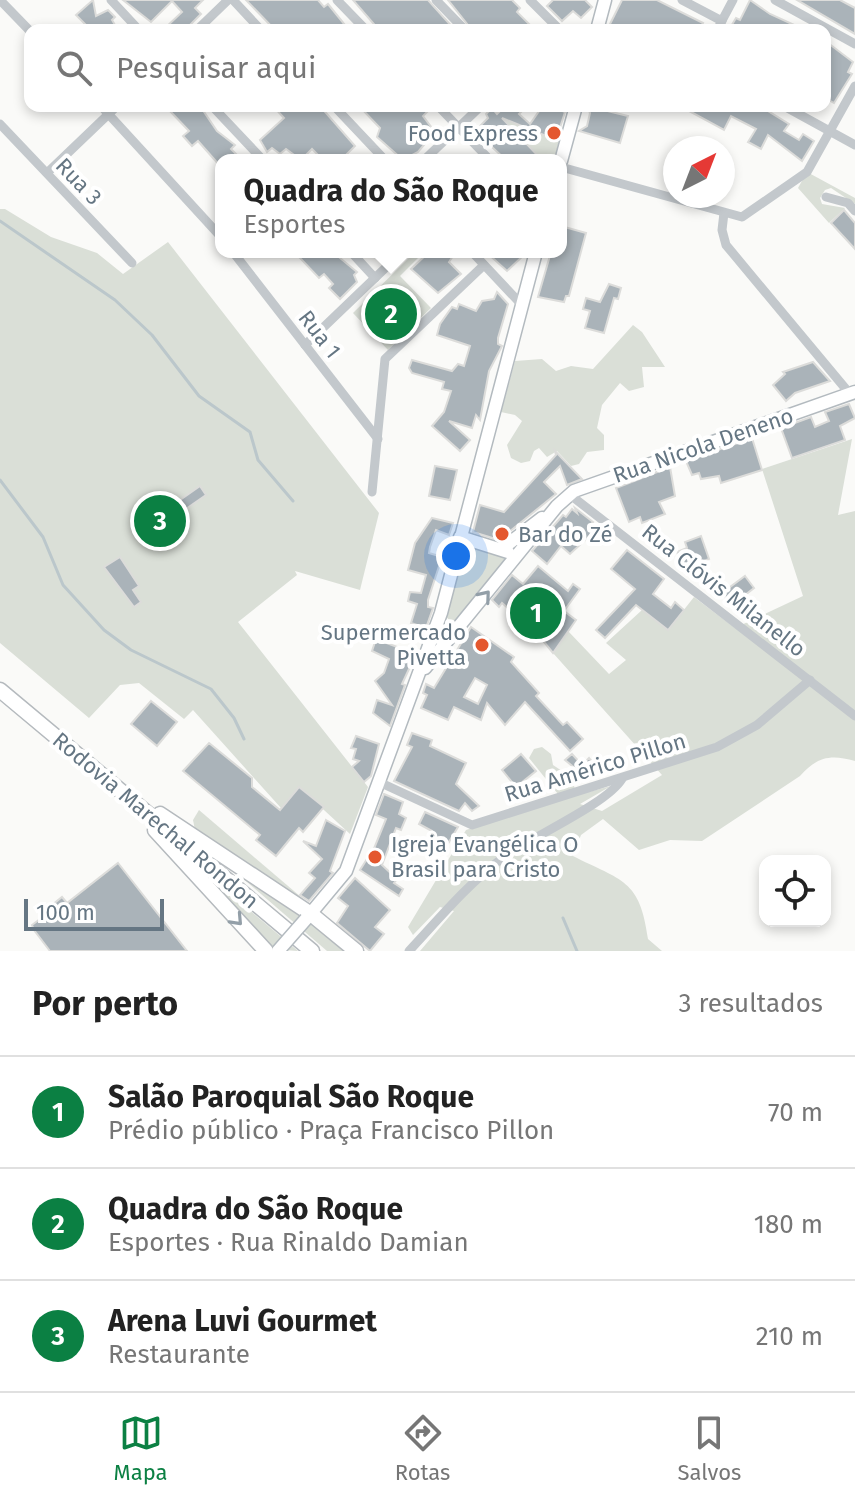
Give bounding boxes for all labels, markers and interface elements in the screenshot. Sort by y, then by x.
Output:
search box [24,24,831,112]
icon: search [52,46,96,90]
text: Pesquisar aqui [116,50,317,86]
place label: Food Express [408,120,538,147]
marker: Food Express [545,124,563,142]
north arrow [663,136,735,208]
street label: Rua 3 [50,152,107,210]
popup [215,154,567,258]
text: Quadra do São Roque [244,173,539,209]
text: Esportes [244,209,345,240]
pin: 2 [365,284,417,344]
street label: Rua 1 [293,305,347,364]
street label: Rua Nicola Deneno [609,402,797,489]
pin: 3 [134,491,186,551]
street label: Rua Clóvis Milanello [636,518,811,663]
place label: Bar do Zé [518,521,613,548]
marker: Bar do Zé [493,525,511,543]
your location [436,536,476,576]
pin: 1 [510,583,562,643]
one-way arrow [475,591,490,605]
place label: Supermercado Pivetta [321,619,466,671]
marker: Supermercado Pivetta [473,636,491,654]
street label: Rodovia Marechal Rondon [47,726,264,914]
street label: Rua Américo Pillon [501,727,689,808]
place label: Igreja Evangélica O Brasil para Cristo [391,831,578,883]
marker: Igreja Evangélica O Brasil para Cristo [366,848,384,866]
map controls [759,855,831,927]
button: locate [759,855,831,927]
scale bar [24,895,164,931]
text: 100 m [36,899,95,926]
one-way arrow [228,910,242,925]
text: Por perto [32,983,178,1024]
text: 3 resultados [679,988,823,1019]
text: Salão Paroquial São Roque [108,1079,474,1115]
text: 1 [52,1097,64,1128]
text: 70 m [768,1097,823,1128]
text: Prédio público · Praça Francisco Pillon [108,1115,554,1146]
text: Quadra do São Roque [108,1191,403,1227]
text: 2 [51,1209,65,1240]
text: 180 m [754,1209,823,1240]
text: Esportes · Rua Rinaldo Damian [108,1227,469,1258]
text: Arena Luvi Gourmet [108,1303,377,1339]
text: 3 [51,1321,65,1352]
text: 210 m [756,1321,823,1352]
text: Restaurante [108,1339,250,1370]
tab: Mapa [114,1411,168,1486]
tab: Rotas [395,1411,450,1486]
tab: Salvos [678,1411,741,1486]

